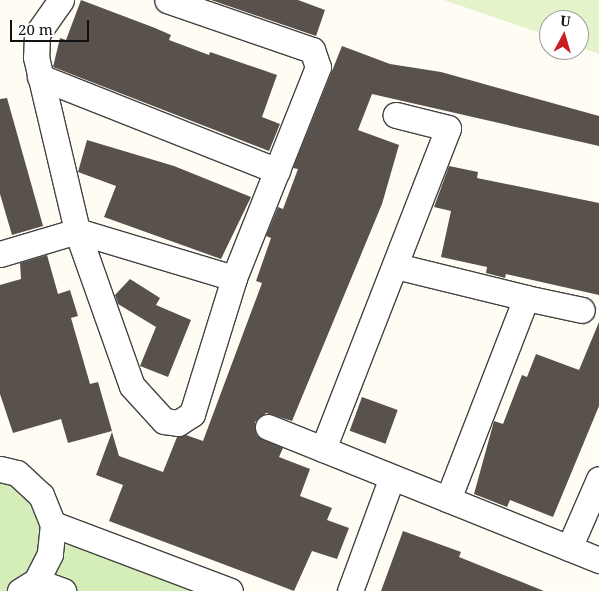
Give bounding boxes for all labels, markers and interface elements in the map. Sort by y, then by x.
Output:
scale bar [12,10,91,42]
north arrow [539,10,589,60]
text: U [559,11,572,31]
text: 20 m [18,19,53,39]

